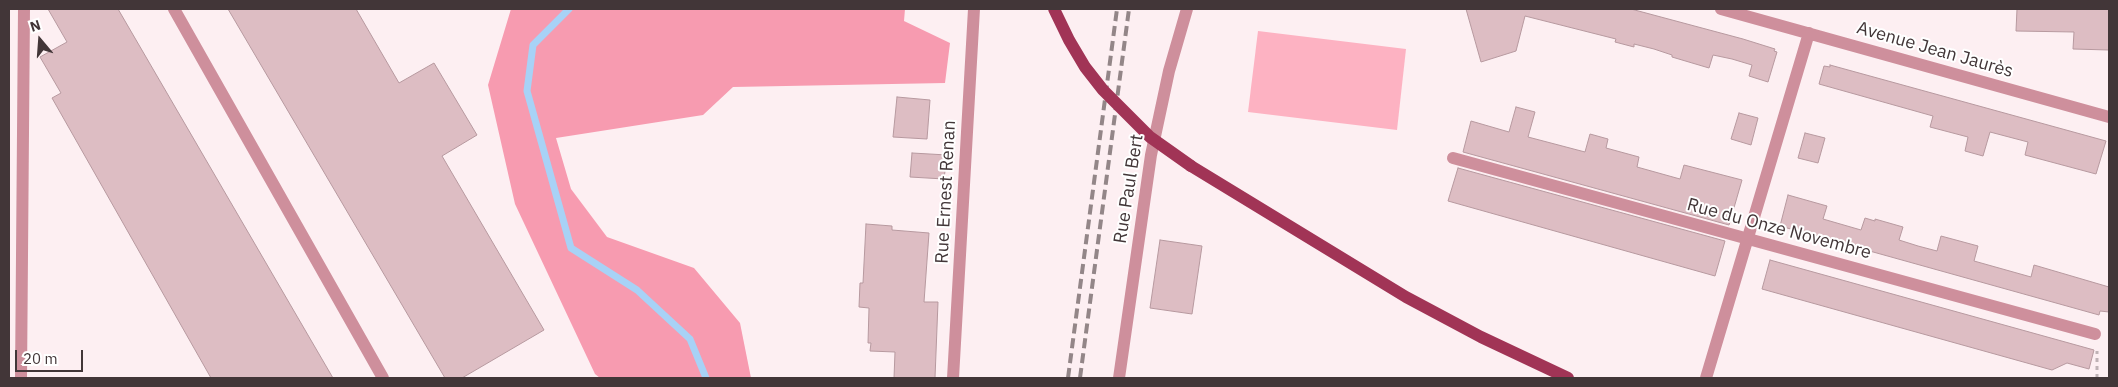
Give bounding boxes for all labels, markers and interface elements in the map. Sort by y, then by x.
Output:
north arrow [15,15,65,65]
text: N [28,16,43,36]
street label: Avenue Jean Jaurès [1854,17,2016,83]
street label: Rue Ernest Renan [931,120,961,264]
street label: Rue Paul Bert [1110,133,1148,245]
street label: Rue du Onze Novembre [1685,194,1873,264]
scale bar [18,340,85,372]
text: 20 m [23,349,58,368]

